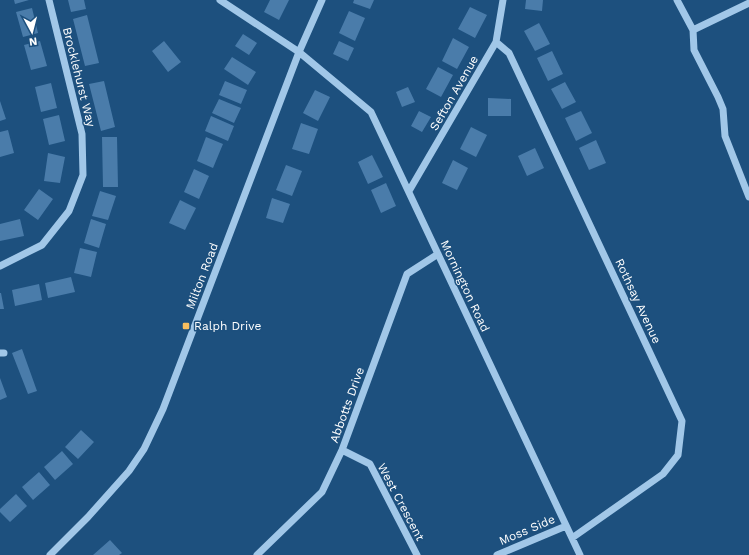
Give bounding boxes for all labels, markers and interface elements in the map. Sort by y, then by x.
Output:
north arrow [12,12,52,52]
street label: Brocklehurst Way [60,26,98,129]
text: N [28,34,38,48]
street label: Sefton Avenue [427,53,481,133]
street label: Mornington Road [438,238,492,334]
street label: Milton Road [183,241,221,311]
street label: Rothsay Avenue [612,256,664,346]
place label: Ralph Drive [194,319,261,333]
marker: Ralph Drive [181,321,191,331]
street label: Abbotts Drive [327,365,367,445]
street label: West Crescent [375,461,427,543]
street label: Moss Side [497,512,557,548]

